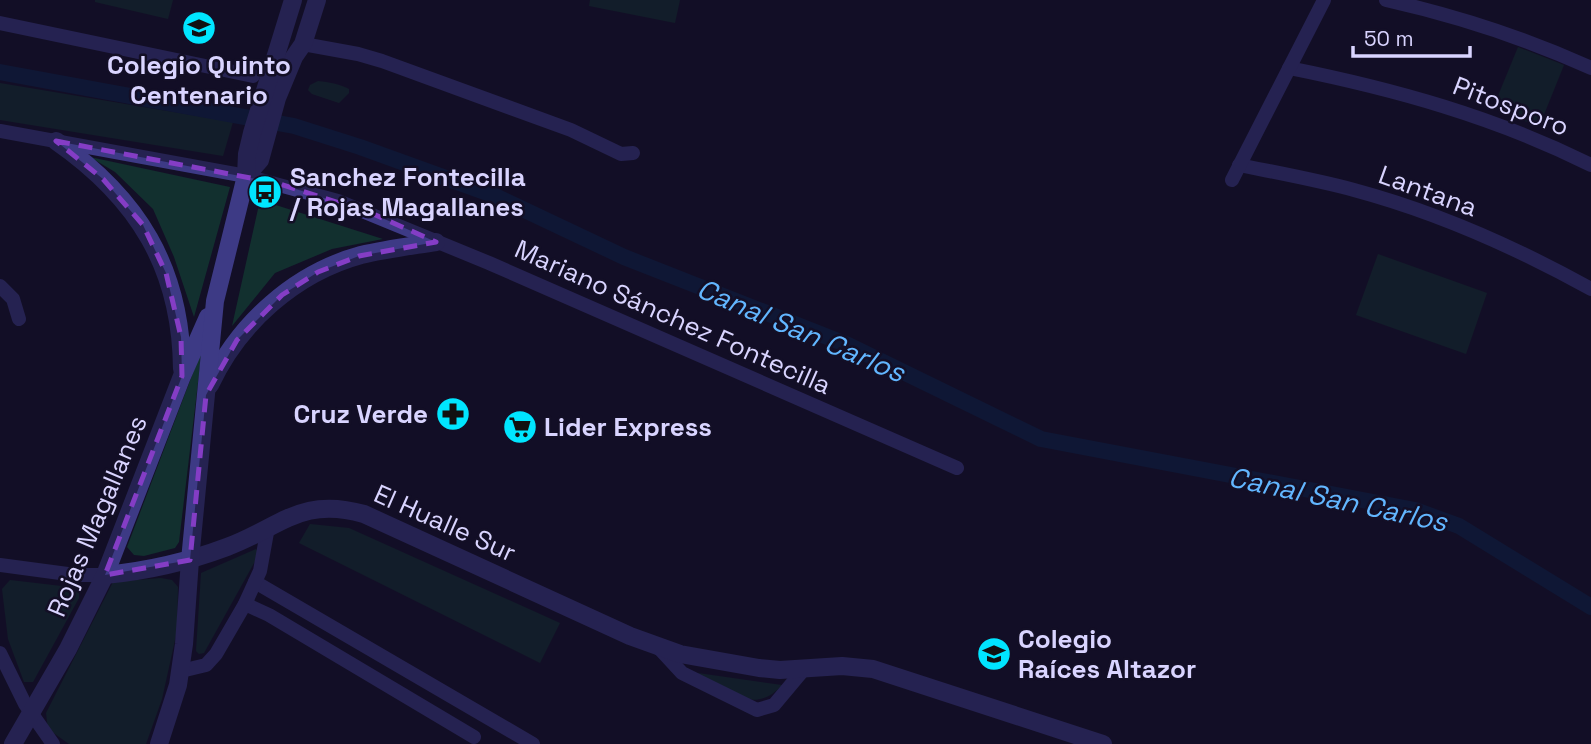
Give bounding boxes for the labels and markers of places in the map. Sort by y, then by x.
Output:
school or university icon: Colegio Quinto Centenario [180,9,218,47]
place label: Colegio Quinto Centenario [107,48,291,112]
place label: Sanchez Fontecilla / Rojas Magallanes [289,160,526,224]
bus stop icon: Sanchez Fontecilla / Rojas Magallanes [246,173,284,211]
pharmacy icon: Cruz Verde [434,395,472,433]
place label: Cruz Verde [293,397,428,431]
supermarket icon: Lider Express [501,408,539,446]
place label: Lider Express [544,410,712,444]
place label: Colegio Raíces Altazor [1018,622,1196,686]
school or university icon: Colegio Raíces Altazor [975,635,1013,673]

